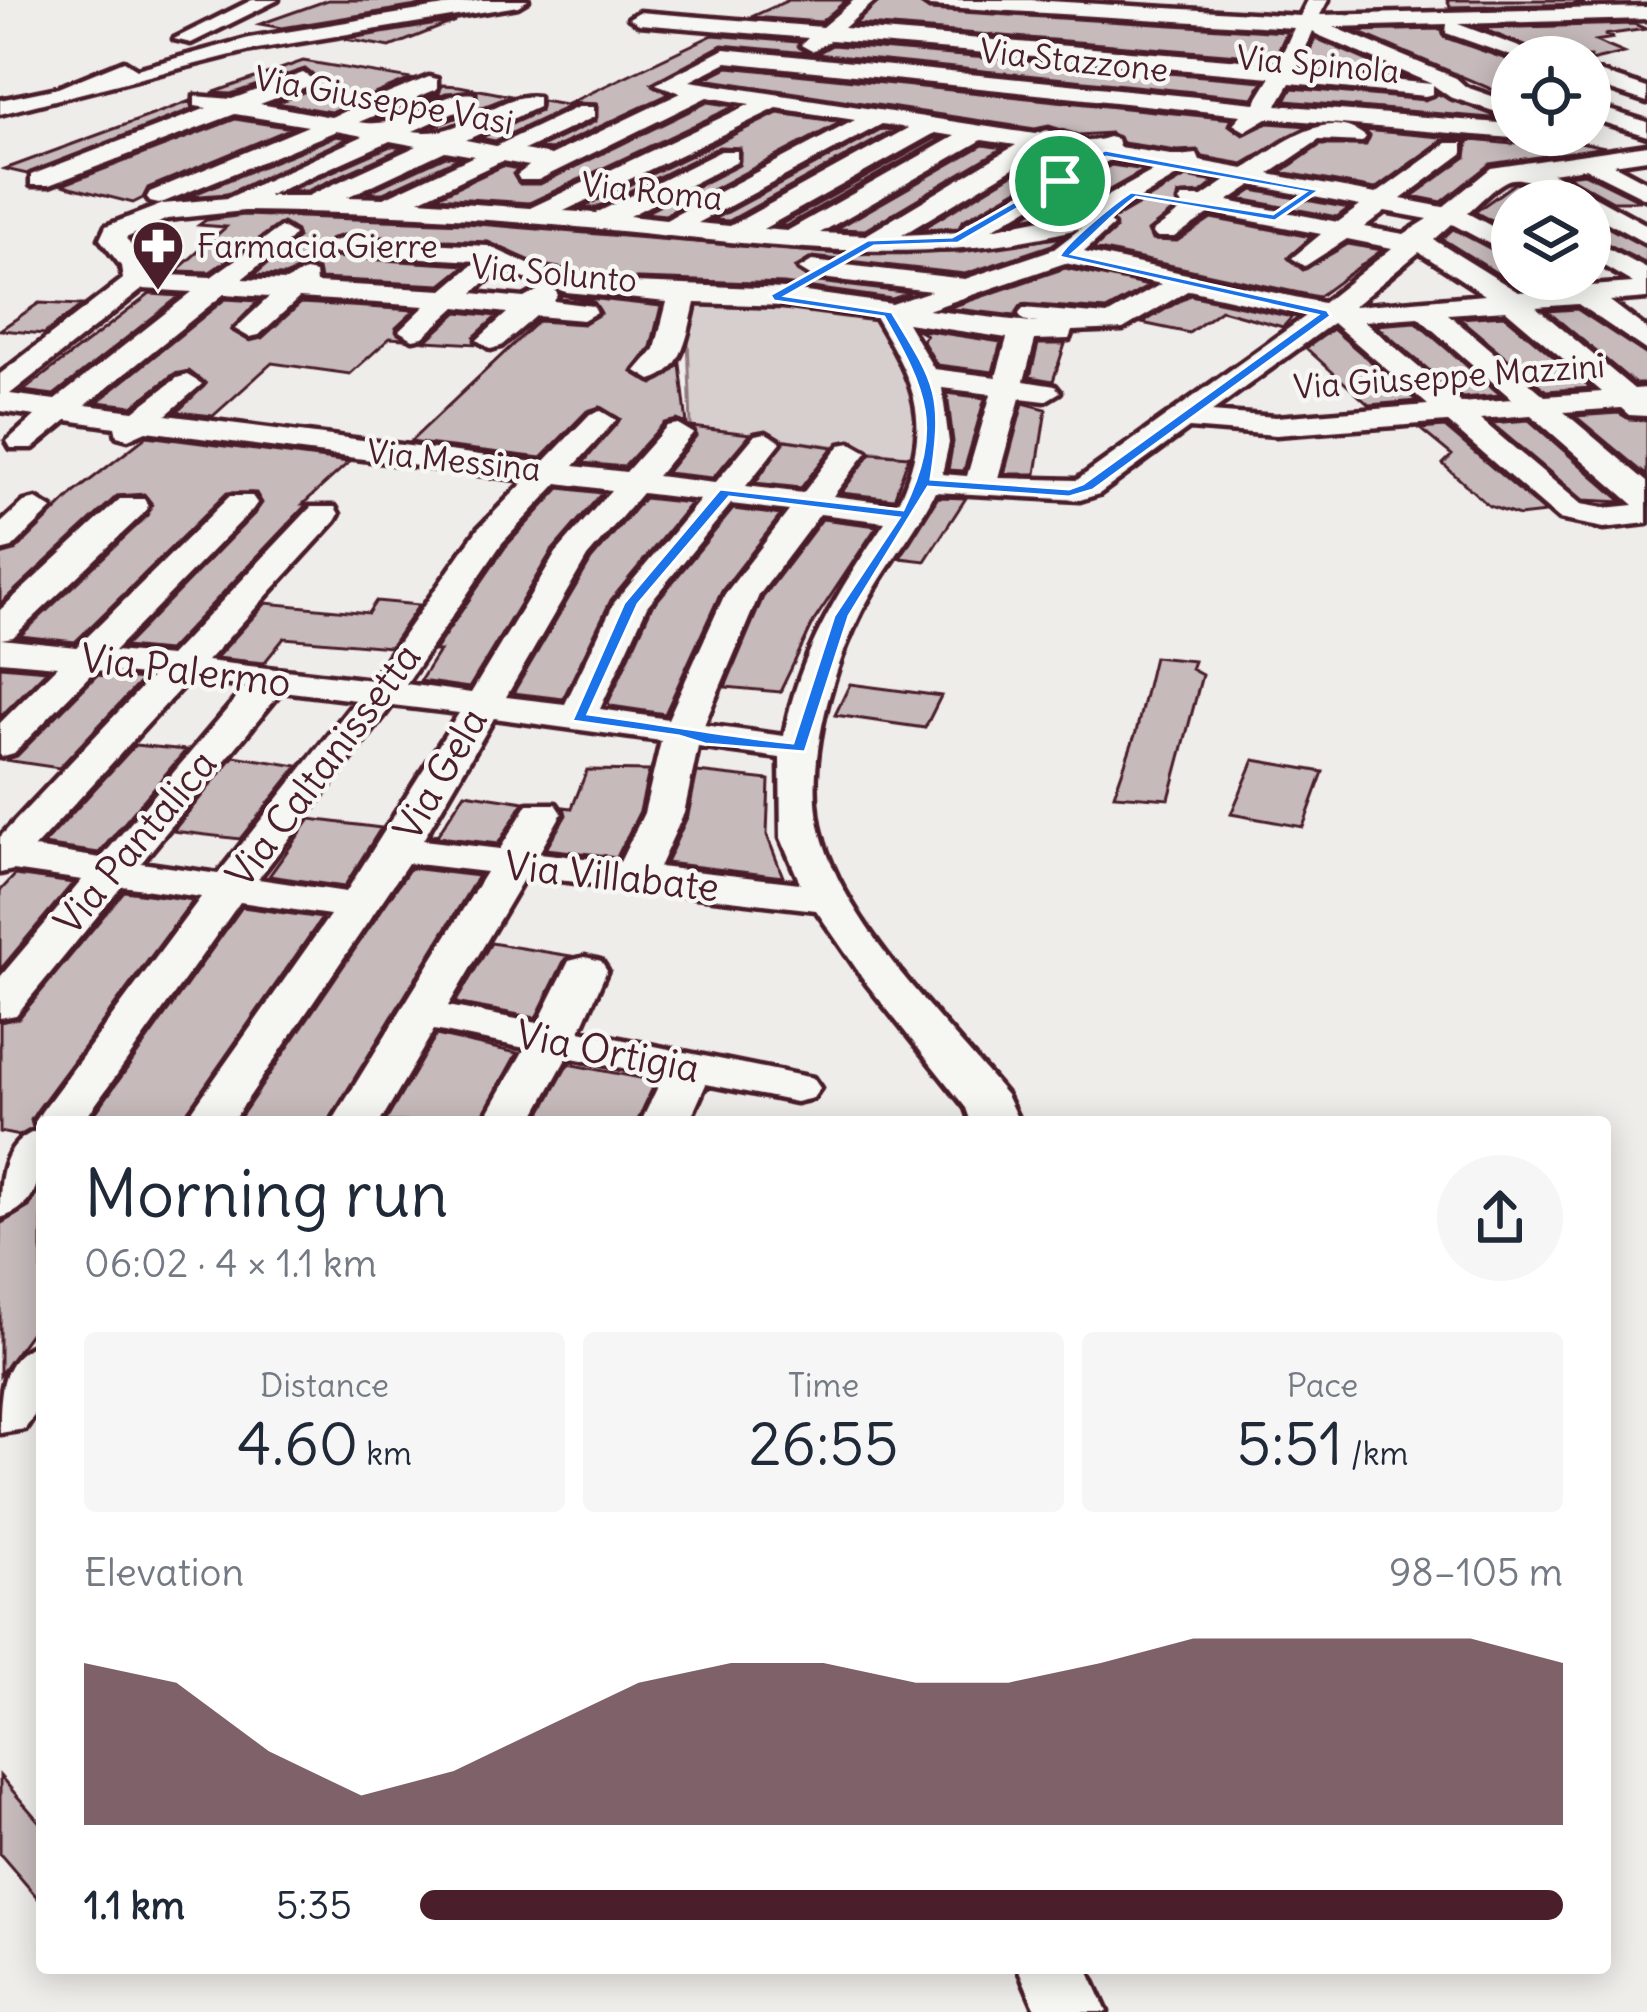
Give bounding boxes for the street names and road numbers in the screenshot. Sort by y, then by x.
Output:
street label: Via Stazzone [978,29,1170,91]
street label: Via Spinola [1235,36,1401,92]
street label: Via Giuseppe Vasi [251,57,517,143]
street label: Via Roma [579,163,725,219]
street label: Via Solunto [469,245,639,301]
street label: Via Giuseppe Mazzini [1292,344,1606,408]
street label: Via Messina [365,430,543,490]
street label: Via Palermo [78,633,294,708]
street label: Via Caltanissetta [216,634,431,897]
street label: Via Gela [383,699,498,849]
street label: Via Pantalica [44,740,227,945]
street label: Via Villabate [502,841,721,912]
street label: Via Ortigia [512,1010,704,1093]

